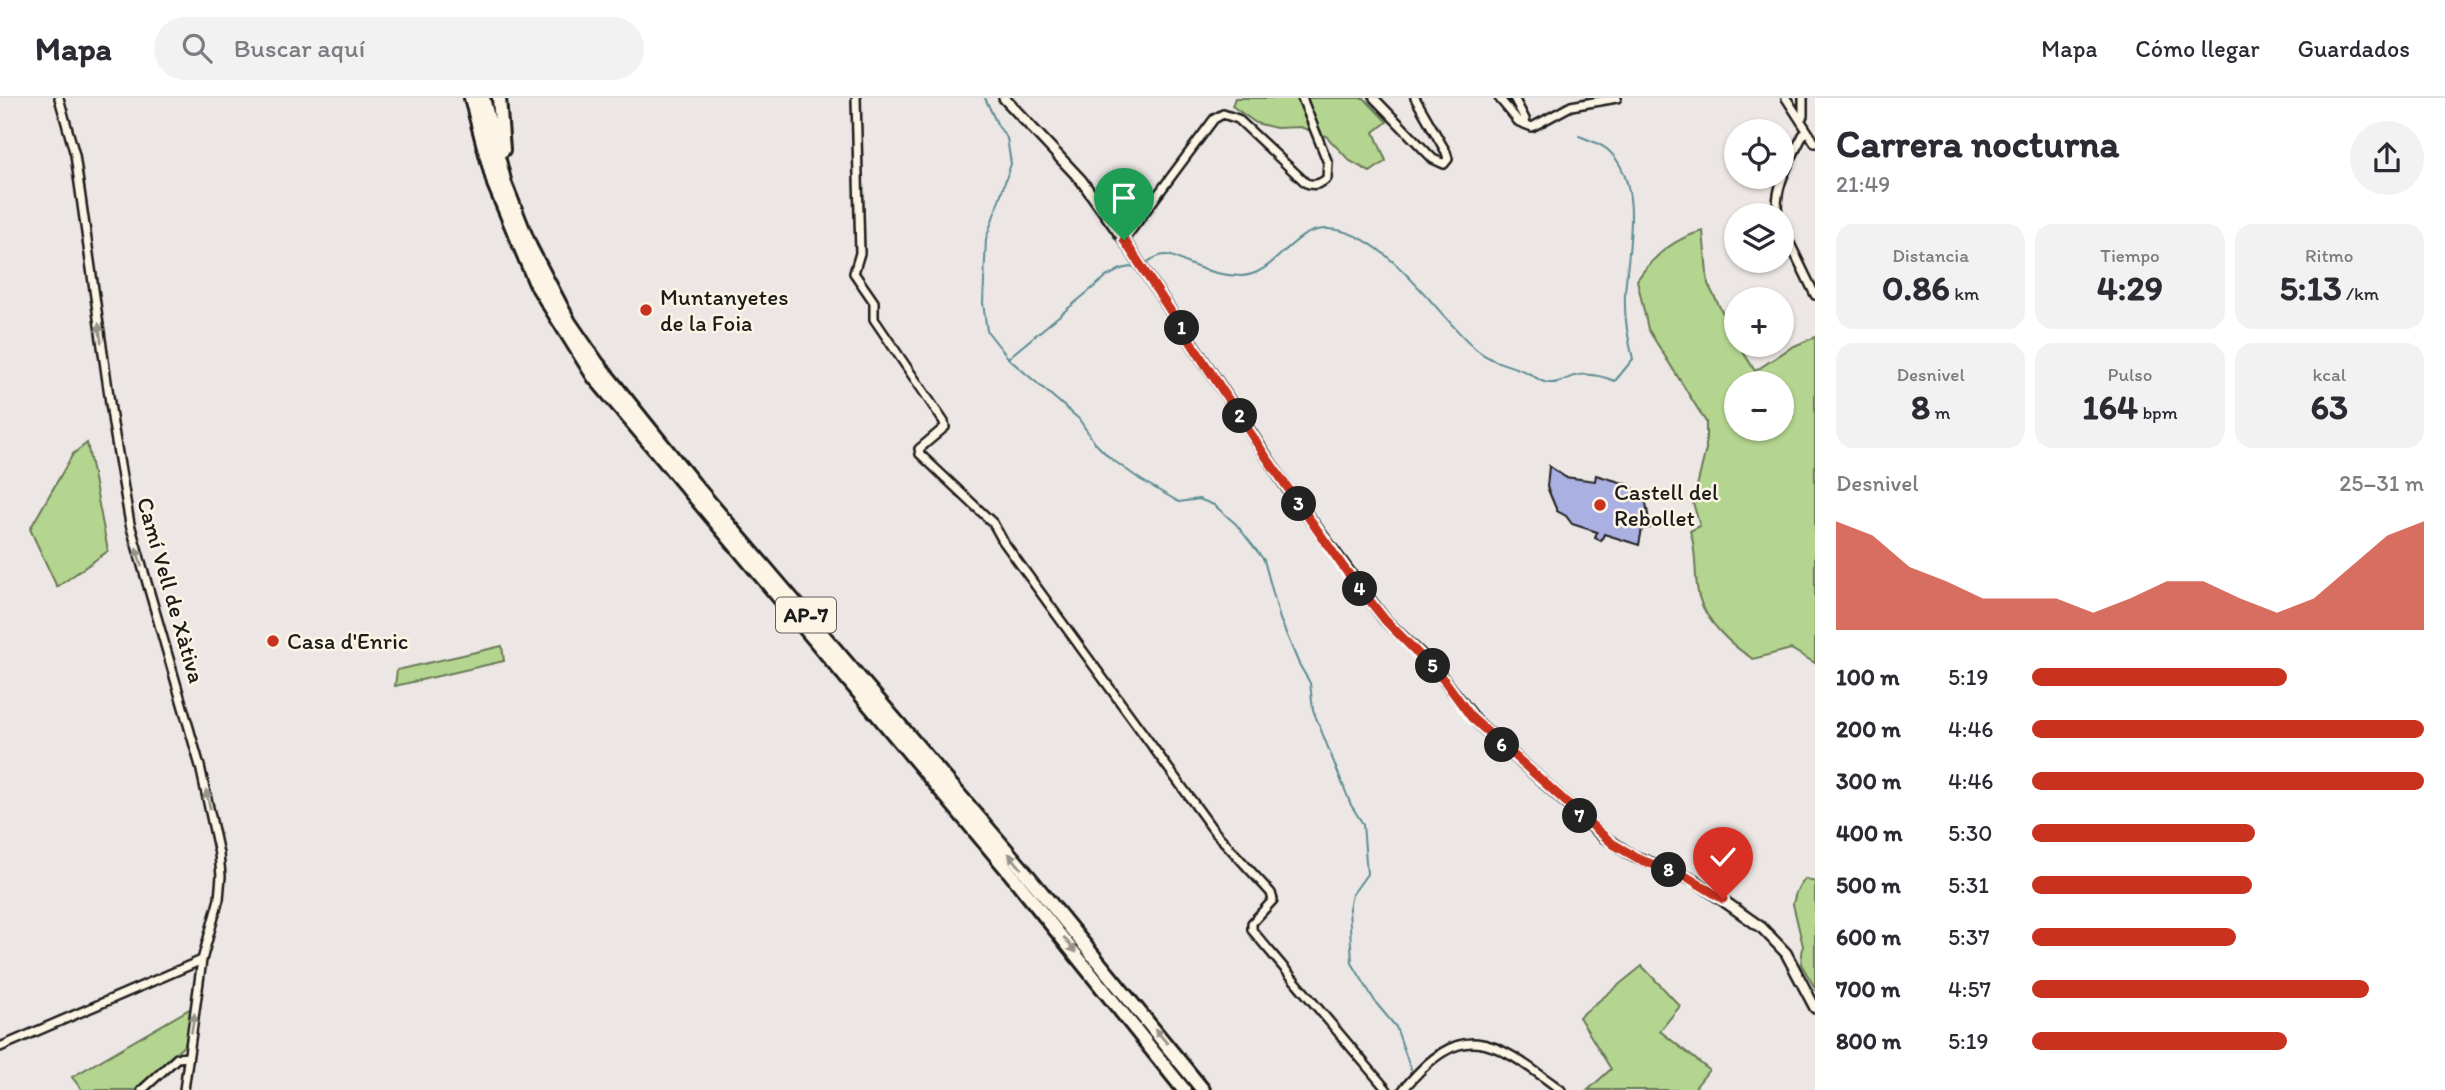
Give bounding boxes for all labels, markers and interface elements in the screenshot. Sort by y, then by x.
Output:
search box [154,17,644,80]
text: Mapa [35,29,112,68]
icon: search [178,29,216,67]
text: Buscar aquí [234,32,365,64]
text: Mapa [2041,34,2097,63]
text: Cómo llegar [2135,34,2260,63]
text: Guardados [2298,34,2410,63]
map controls [1724,119,1794,441]
button: locate [1724,119,1794,189]
text: Carrera nocturna [1836,121,2119,167]
button: share [2350,121,2424,195]
pin [1094,168,1154,240]
text: 21:49 [1836,170,1890,198]
icon: arrive [1105,179,1143,217]
button: layers [1724,203,1794,273]
text: Distancia [1892,244,1969,267]
text: Tiempo [2100,244,2160,267]
text: Ritmo [2305,244,2354,267]
text: 0.86 [1882,267,1950,309]
text: 4:29 [2097,267,2163,309]
text: 5:13 [2279,267,2342,309]
text: km [1950,282,1979,305]
text: /km [2342,282,2379,305]
place label: Muntanyetes de la Foia [660,283,789,337]
button: + [1724,287,1794,357]
marker: Muntanyetes de la Foia [638,302,654,318]
pin: 1 [1164,310,1200,345]
text: 1 [1177,316,1186,339]
one-way arrow [94,322,105,344]
text: Desnivel [1896,363,1965,386]
text: Pulso [2108,363,2152,386]
text: kcal [2312,363,2346,386]
button: − [1724,371,1794,441]
text: 8 [1911,386,1930,428]
text: 164 [2082,386,2138,428]
text: 63 [2311,386,2348,428]
pin: 2 [1222,398,1258,434]
text: m [1930,401,1950,424]
text: bpm [2138,401,2178,424]
text: 2 [1235,404,1245,427]
text: Desnivel [1836,469,1919,497]
text: 25–31 m [2339,469,2424,497]
place label: Castell del Rebollet [1614,478,1719,532]
pin: 3 [1282,486,1316,522]
text: 3 [1293,492,1304,515]
street label: Camí Vell de Xàtiva [131,494,211,686]
marker: Castell del Rebollet [1592,497,1608,513]
one-way arrow [133,546,143,567]
pin: 4 [1342,572,1378,606]
text: 4 [1354,577,1365,600]
road number: AP-7 [776,598,836,632]
place label: Casa d'Enric [287,627,408,655]
marker: Casa d'Enric [265,633,281,649]
pin: 5 [1416,648,1450,684]
text: 5 [1428,654,1437,677]
text: 100 m [1836,663,1900,691]
text: 5:19 [1948,663,1988,691]
text: 200 m [1836,715,1901,743]
text: 4:46 [1948,715,1993,743]
pin: 6 [1484,728,1520,762]
text: 6 [1496,733,1507,756]
text: 300 m [1836,767,1901,795]
text: 4:46 [1948,767,1993,795]
one-way arrow [202,788,213,810]
pin: 7 [1562,798,1598,834]
text: 7 [1575,804,1584,827]
text: 400 m [1836,819,1903,847]
text: 5:30 [1948,819,1992,847]
pin [1693,827,1753,899]
icon: check [1704,838,1742,876]
one-way arrow [1007,852,1023,870]
pin: 8 [1652,852,1686,888]
text: 8 [1663,858,1674,881]
text: 500 m [1836,871,1901,899]
text: 5:31 [1948,871,1989,899]
text: 600 m [1836,923,1901,951]
text: 5:37 [1948,923,1990,951]
one-way arrow [1062,936,1077,954]
text: 700 m [1836,975,1900,1003]
text: 4:57 [1948,975,1991,1003]
one-way arrow [188,1011,199,1033]
text: 800 m [1836,1027,1901,1055]
text: 5:19 [1948,1027,1988,1055]
one-way arrow [1153,1028,1168,1046]

